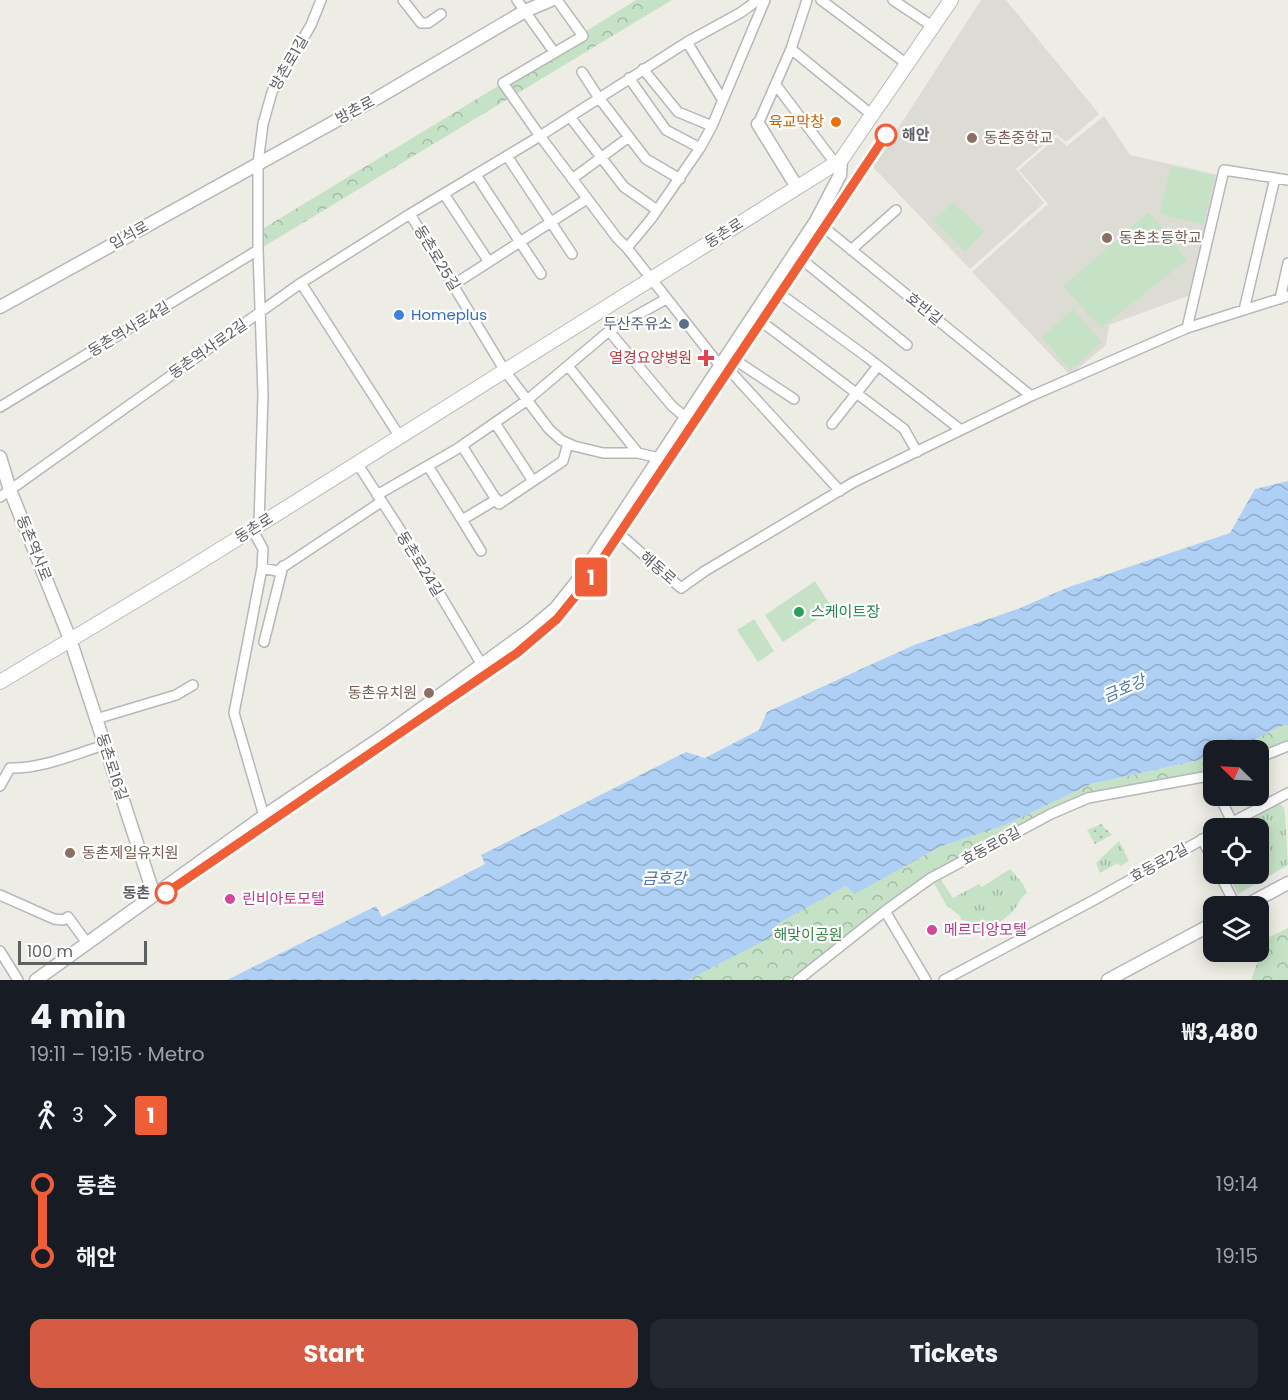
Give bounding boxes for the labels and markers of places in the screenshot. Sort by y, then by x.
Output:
place label: 육교막창 [769,111,824,132]
marker: 육교막창 [829,115,843,129]
marker: 해안 [875,124,897,146]
place label: 해안 [902,124,930,145]
place label: 동촌중학교 [984,127,1053,148]
marker: 동촌중학교 [965,131,979,145]
place label: 동촌초등학교 [1119,227,1202,248]
marker: 동촌초등학교 [1100,231,1114,245]
place label: Homeplus [411,304,487,325]
marker: Homeplus [392,308,406,322]
place label: 두산주유소 [603,313,672,334]
marker: 두산주유소 [677,317,691,331]
place label: 열경요양병원 [609,347,692,368]
marker: 열경요양병원 [697,349,715,367]
place label: 스케이트장 [811,601,880,622]
marker: 스케이트장 [792,605,806,619]
place label: 동촌유치원 [348,682,417,703]
marker: 동촌유치원 [422,686,436,700]
place label: 동촌제일유치원 [82,842,179,863]
marker: 동촌제일유치원 [63,846,77,860]
place label: 동촌 [122,882,150,903]
marker: 동촌 [155,882,177,904]
place label: 린비아토모텔 [242,888,325,909]
marker: 린비아토모텔 [223,892,237,906]
place label: 메르디앙모텔 [944,919,1027,940]
marker: 메르디앙모텔 [925,923,939,937]

